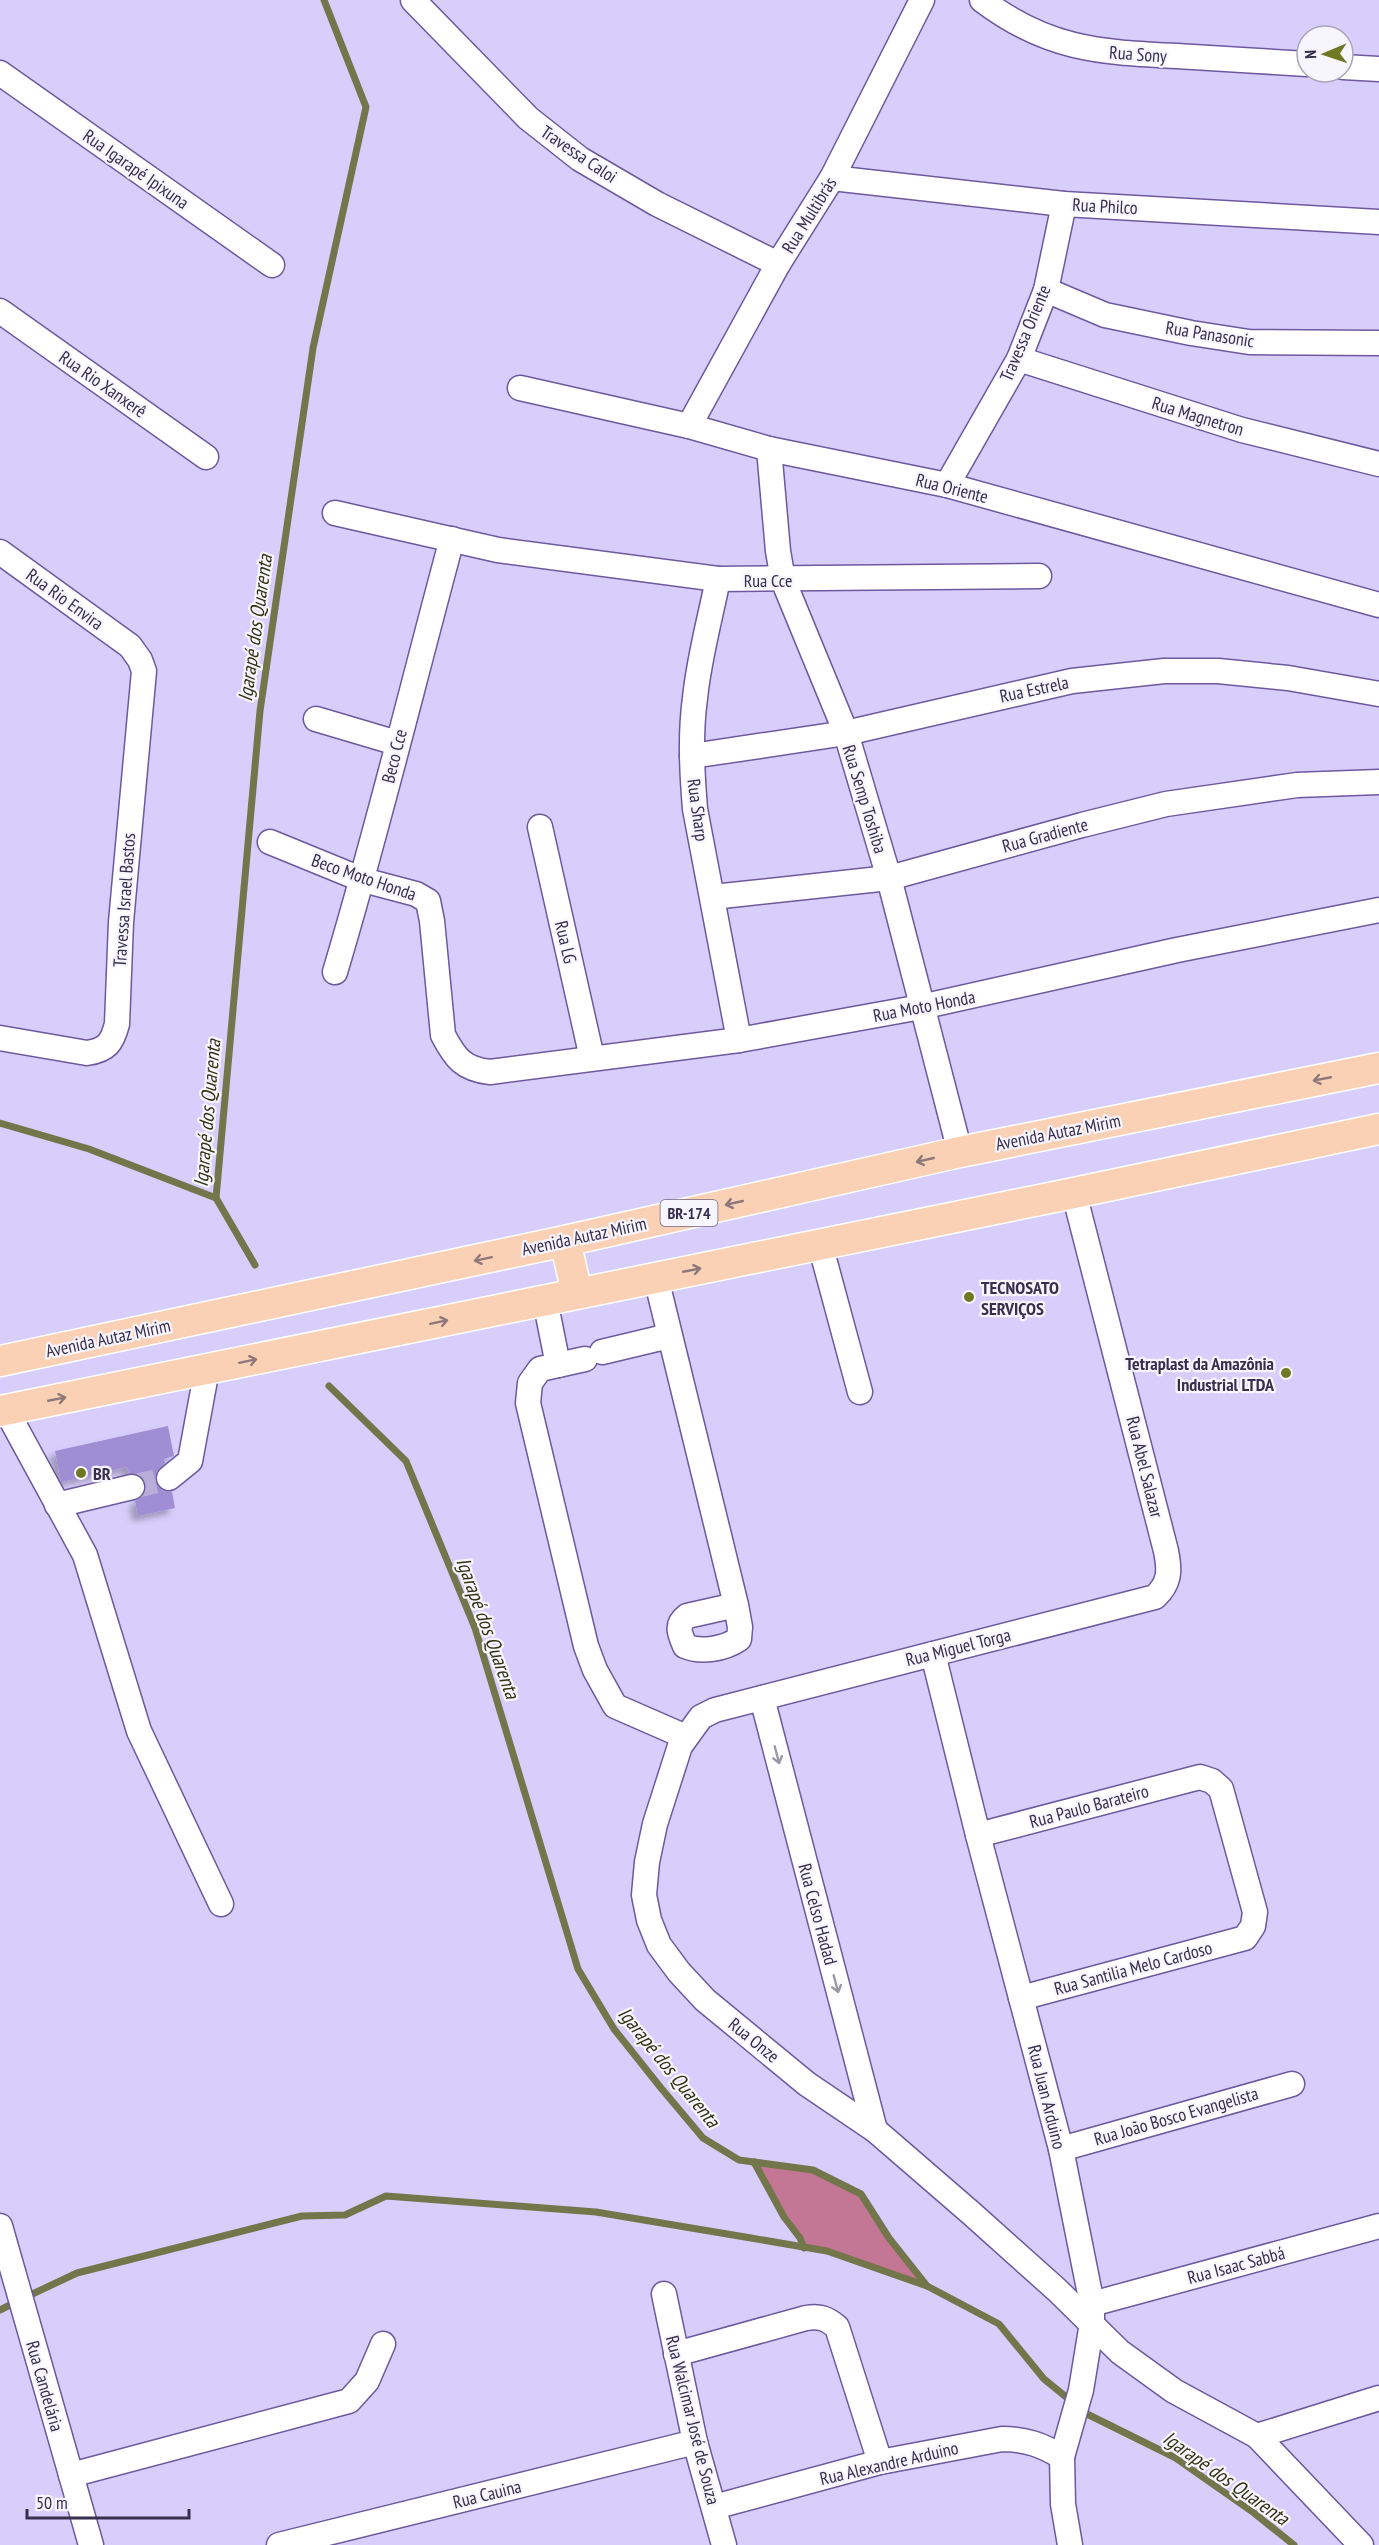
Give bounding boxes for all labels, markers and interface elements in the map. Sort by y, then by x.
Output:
north arrow [1295,24,1355,84]
street label: Rua Sony [1108,41,1168,67]
text: N [1300,50,1320,59]
street label: Travessa Caloi [536,120,622,188]
street label: Rua Igarapé Ipixuna [79,124,193,214]
street label: Rua Multibrás [777,173,841,257]
street label: Rua Philco [1072,193,1139,219]
street label: Travessa Oriente [994,281,1056,385]
street label: Rua Panasonic [1164,316,1257,352]
street label: Rua Rio Xanxerê [55,345,151,423]
street label: Rua Magnetron [1149,391,1247,441]
street label: Rua Oriente [913,468,991,508]
water label: Igarapé dos Quarenta [232,552,278,703]
street label: Rua Rio Envira [22,563,108,635]
street label: Rua Cce [744,569,792,592]
street label: Rua Estrela [997,670,1071,708]
street label: Beco Cce [376,727,412,785]
street label: Rua Semp Toshiba [838,742,892,856]
street label: Rua Sharp [682,777,714,843]
street label: Rua Gradiente [1000,813,1090,857]
street label: Travessa Israel Bastos [108,832,140,968]
street label: Beco Moto Honda [309,848,419,906]
street label: Rua LG [550,919,582,966]
street label: Rua Moto Honda [871,985,977,1027]
water label: Igarapé dos Quarenta [188,1037,226,1188]
one-way arrow [1312,1074,1331,1086]
street label: Avenida Autaz Mirim [994,1109,1122,1155]
one-way arrow [915,1154,934,1166]
one-way arrow [725,1197,744,1209]
road number: BR-174 [660,1200,718,1226]
street label: Avenida Autaz Mirim [520,1212,648,1260]
one-way arrow [473,1253,492,1265]
one-way arrow [682,1264,702,1275]
place label: TECNOSATO SERVIÇOS [981,1276,1059,1320]
marker: TECNOSATO SERVIÇOS [962,1290,976,1304]
street label: Avenida Autaz Mirim [44,1314,172,1362]
one-way arrow [430,1315,449,1327]
place label: Tetraplast da Amazônia Industrial LTDA [1125,1352,1275,1396]
one-way arrow [238,1355,258,1366]
marker: Tetraplast da Amazônia Industrial LTDA [1279,1366,1293,1380]
one-way arrow [48,1393,67,1405]
street label: Rua Abel Salazar [1121,1414,1169,1520]
place label: BR [93,1462,111,1485]
marker: BR [74,1466,88,1480]
water label: Igarapé dos Quarenta [450,1554,526,1703]
street label: Rua Miguel Torga [903,1623,1013,1671]
one-way arrow [771,1745,783,1764]
street label: Rua Paulo Barateiro [1027,1779,1151,1833]
street label: Rua Celso Hadad [793,1861,843,1967]
street label: Rua Santilia Melo Cardoso [1052,1936,1215,2000]
one-way arrow [831,1974,843,1993]
water label: Igarapé dos Quarenta [612,2001,726,2133]
street label: Rua Onze [724,2013,784,2067]
street label: Rua Juan Arduino [1023,2042,1071,2152]
street label: Rua João Bosco Evangelista [1091,2082,1261,2150]
street label: Rua Isaac Sabbá [1185,2241,1287,2289]
street label: Rua Walcimar José de Souza [661,2333,725,2507]
street label: Rua Candelária [21,2338,69,2434]
water label: Igarapé dos Quarenta [1158,2425,1295,2532]
street label: Rua Alexandre Arduino [817,2436,961,2490]
street label: Rua Cauina [451,2474,523,2514]
scale bar [27,2482,189,2520]
text: 50 m [36,2491,68,2514]

